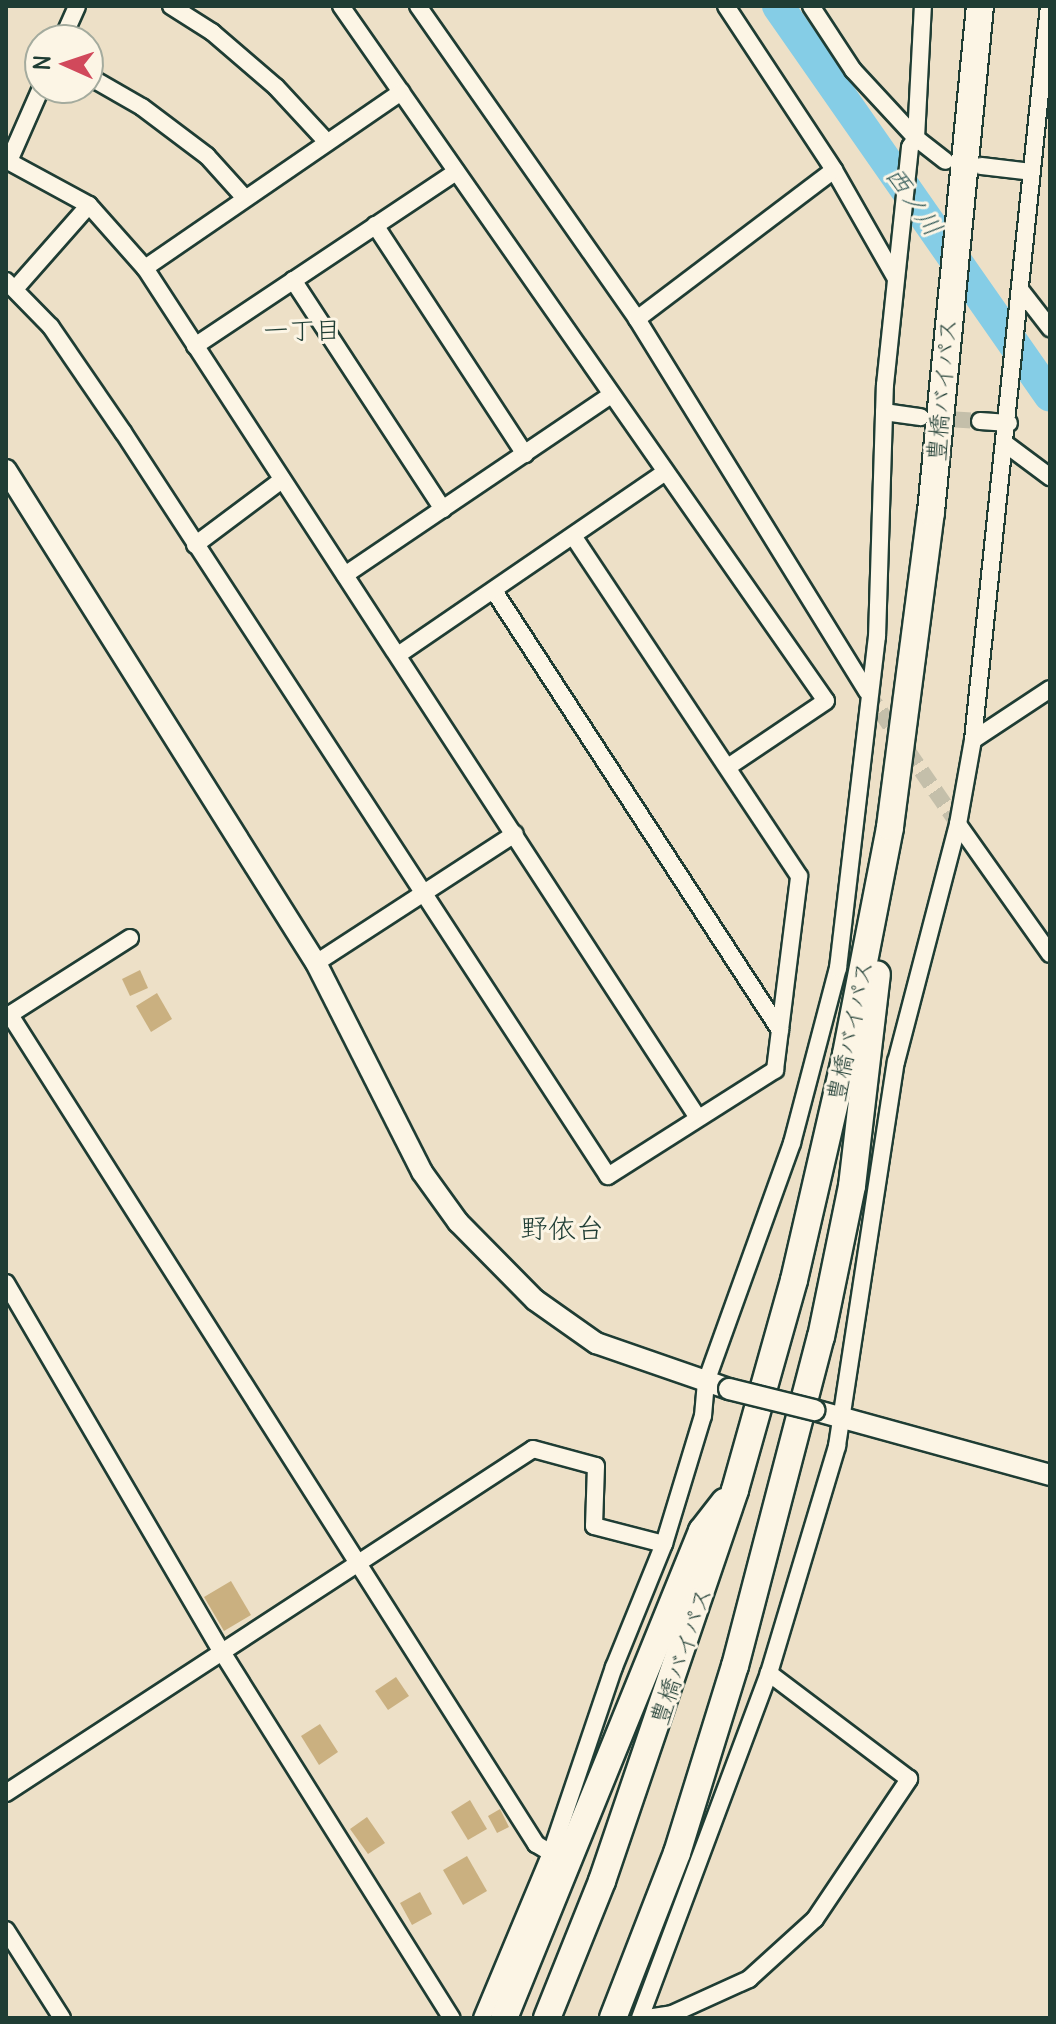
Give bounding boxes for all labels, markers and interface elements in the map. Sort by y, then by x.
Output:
north arrow [24,24,104,104]
text: N [28,55,56,71]
water label: 西ノ川 [879,160,949,242]
district label: 一丁目 [263,314,341,346]
street label: 豊橋バイパス [921,317,963,463]
street label: 豊橋バイパス [821,958,879,1104]
district label: 野依台 [520,1211,604,1245]
street label: 豊橋バイパス [644,1583,718,1729]

